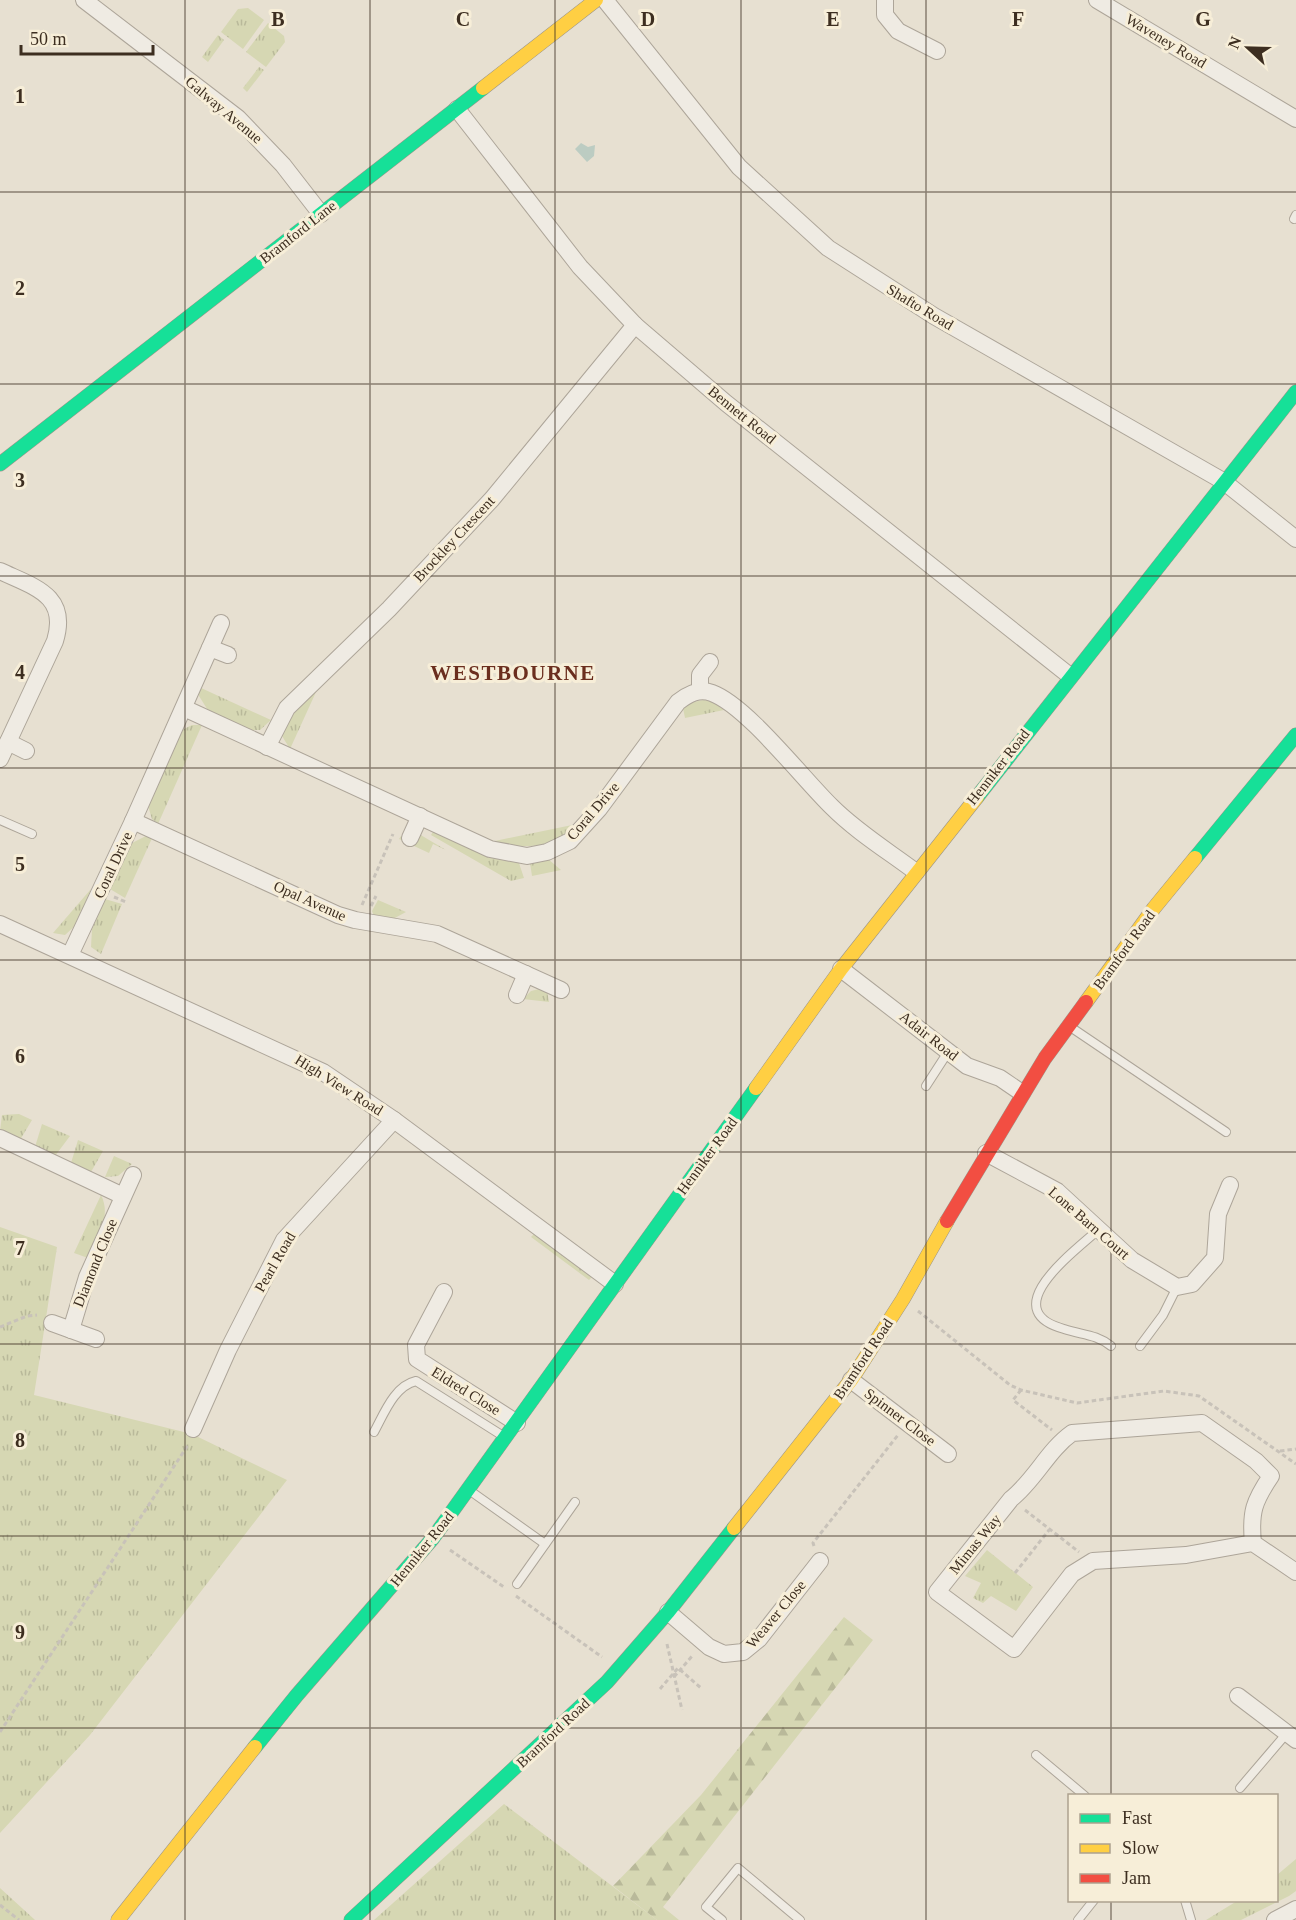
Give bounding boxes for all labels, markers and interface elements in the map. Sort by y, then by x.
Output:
text: B [271,8,285,30]
text: C [456,8,470,30]
text: D [641,8,655,30]
text: E [826,8,840,30]
text: F [1012,8,1024,30]
text: G [1195,8,1211,30]
street label: Waveney Road [1123,11,1209,72]
scale bar [21,18,153,56]
north arrow [1218,18,1278,78]
text: 50 m [30,29,67,49]
text: N [1225,34,1245,51]
street label: Galway Avenue [182,73,266,147]
text: 1 [15,85,25,107]
street label: Bramford Lane [257,197,339,267]
text: 2 [15,277,25,299]
street label: Shafto Road [884,281,957,333]
street label: Bennett Road [705,383,779,447]
text: 3 [15,469,25,491]
street label: Brockley Crescent [410,492,498,585]
text: 4 [15,661,25,683]
district label: WESTBOURNE [430,661,596,685]
street label: Henniker Road [964,726,1033,808]
street label: Coral Drive [564,779,623,843]
street label: Coral Drive [91,829,135,901]
text: 5 [15,853,25,875]
street label: Opal Avenue [271,878,349,924]
street label: Bramford Road [1090,907,1158,993]
street label: Adair Road [897,1008,962,1064]
text: 6 [15,1045,25,1067]
street label: High View Road [292,1052,386,1119]
street label: Henniker Road [674,1114,741,1198]
street label: Lone Barn Court [1045,1184,1133,1263]
street label: Diamond Close [70,1216,120,1309]
street label: Pearl Road [252,1229,299,1295]
text: 7 [15,1237,25,1259]
street label: Bramford Road [830,1315,896,1402]
street label: Eldred Close [429,1364,504,1419]
street label: Spinner Close [861,1385,939,1449]
text: 8 [15,1429,25,1451]
street label: Henniker Road [387,1508,457,1589]
street label: Mimas Way [946,1511,1004,1577]
street label: Weaver Close [743,1577,809,1651]
text: 9 [15,1621,25,1643]
street label: Bramford Road [513,1695,593,1771]
legend [1068,1794,1278,1902]
text: Fast [1122,1808,1152,1828]
text: Slow [1122,1838,1159,1858]
text: Jam [1122,1868,1151,1888]

